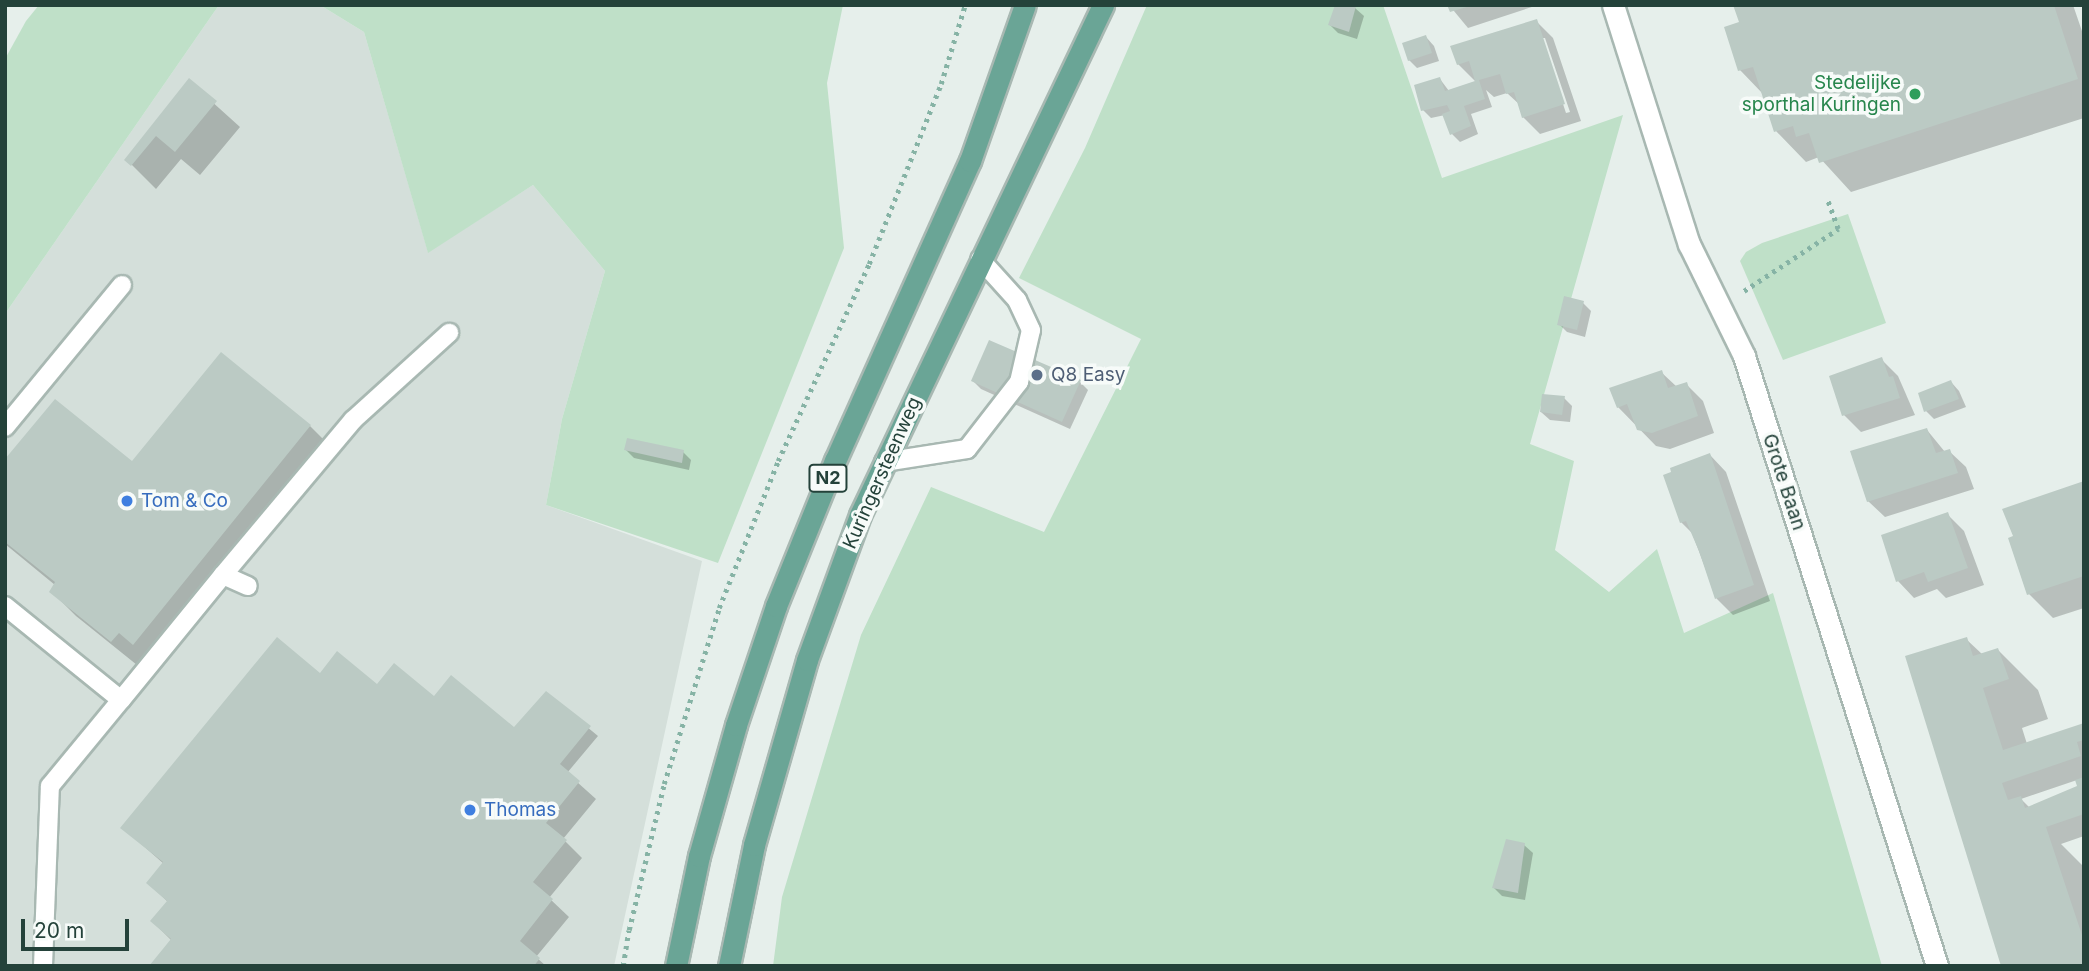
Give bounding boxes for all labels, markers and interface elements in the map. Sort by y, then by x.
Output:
place label: Stedelijke sporthal Kuringen [1742,72,1901,116]
marker: Stedelijke sporthal Kuringen [1907,86,1923,102]
place label: Q8 Easy [1051,364,1125,386]
marker: Q8 Easy [1029,367,1045,383]
street label: Kuringersteenweg [838,394,926,552]
street label: Grote Baan [1758,431,1810,533]
road number: N2 [807,464,849,492]
place label: Tom & Co [141,490,228,512]
marker: Tom & Co [119,493,135,509]
place label: Thomas [484,799,556,821]
marker: Thomas [462,802,478,818]
scale bar [24,904,133,948]
text: 20 m [34,918,84,943]

